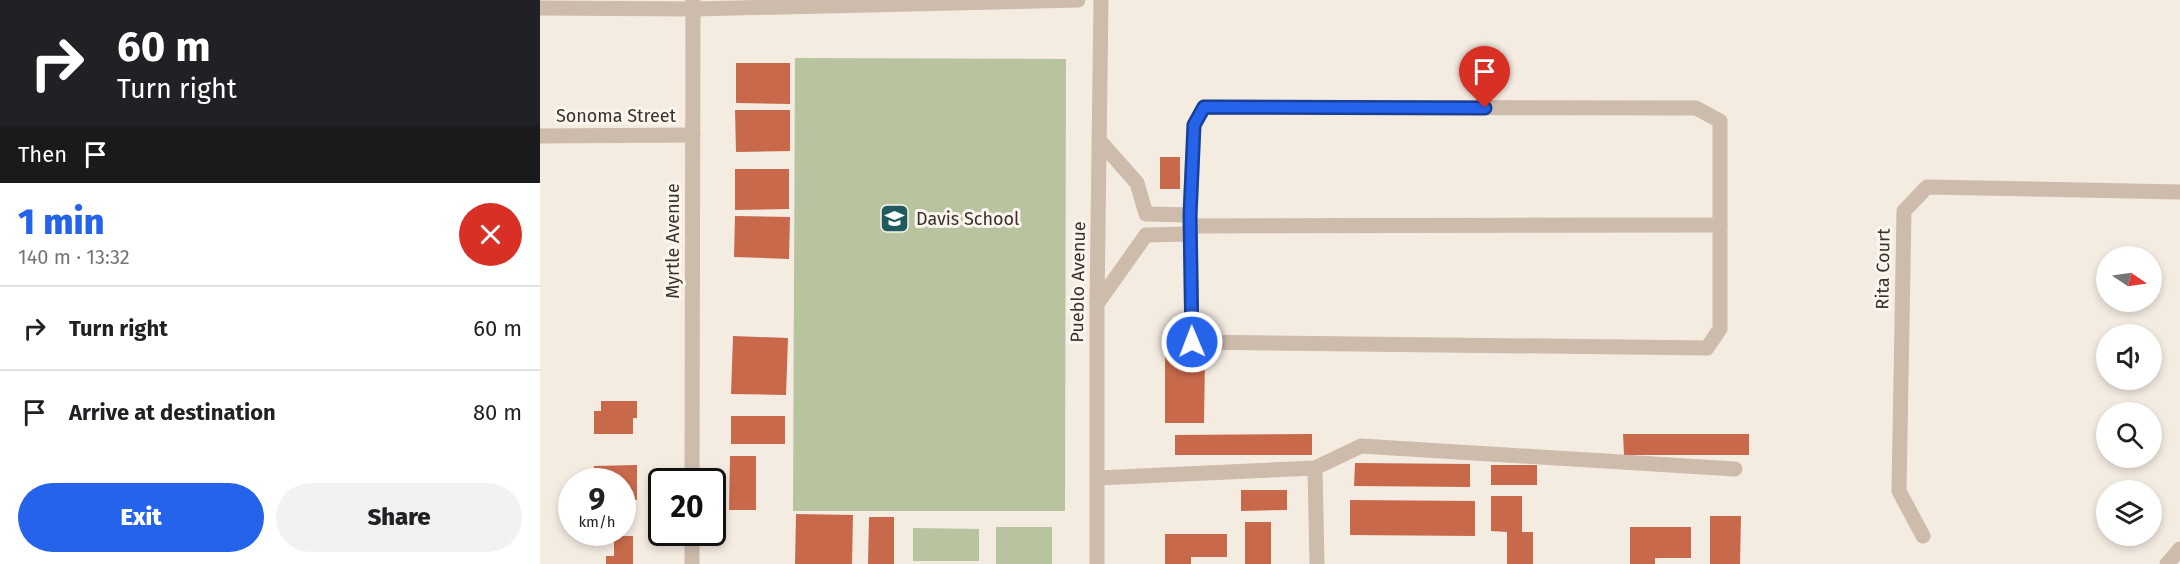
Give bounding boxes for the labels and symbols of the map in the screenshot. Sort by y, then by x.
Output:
pin [1459,46,1510,108]
street label: Sonoma Street [556,105,677,127]
street label: Myrtle Avenue [662,183,684,299]
school or university icon: Davis School [879,203,911,235]
place label: Davis School [916,208,1019,230]
street label: Pueblo Avenue [1066,221,1090,343]
street label: Rita Court [1871,228,1895,310]
north arrow [2096,246,2162,312]
position arrow [1160,310,1224,374]
speed limit sign: 20 [648,468,726,546]

